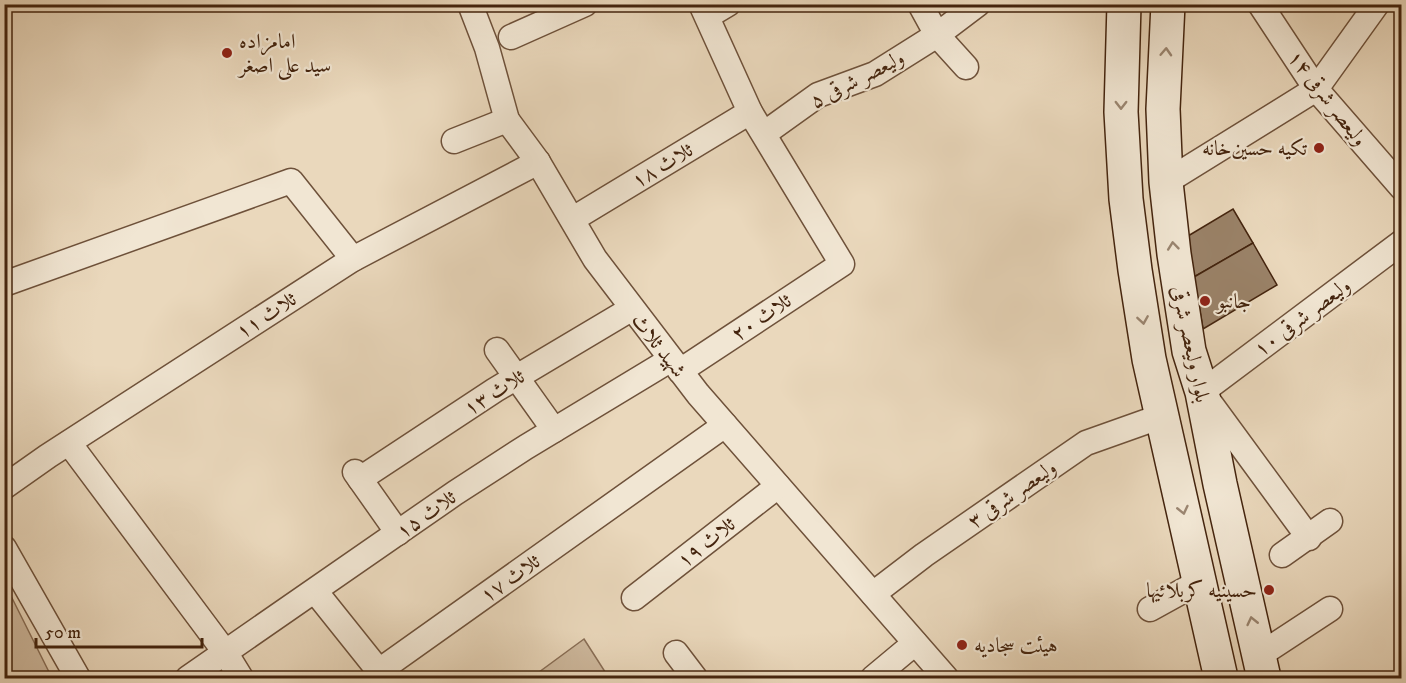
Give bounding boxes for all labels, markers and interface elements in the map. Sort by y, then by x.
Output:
place label: امامزاده سید علی اصغر [237,29,331,81]
street label: ولیعصر شرقی ۵ [806,45,909,115]
street label: ولیعصر شرقی ۱۴ [1282,45,1373,152]
marker: امامزاده سید علی اصغر [220,46,234,60]
one-way arrow [1160,47,1173,56]
one-way arrow [1115,100,1127,109]
place label: تکیه حسین‌خانه [1202,136,1308,162]
street label: ثلاث ۱۸ [627,137,699,194]
marker: تکیه حسین‌خانه [1312,141,1326,155]
one-way arrow [1167,242,1180,251]
street label: ولیعصر شرقی ۱۰ [1249,273,1356,363]
street label: بلوار ولیعصر شرقی [1165,283,1215,405]
street label: ثلاث ۱۱ [231,286,303,345]
street label: ثلاث ۲۰ [727,288,797,347]
place label: جانبو [1215,289,1251,315]
marker: جانبو [1198,294,1212,308]
street label: شهید ثلاث [625,308,691,383]
one-way arrow [1136,314,1149,324]
street label: ثلاث ۱۳ [459,364,531,422]
street label: ولیعصر شرقی ۳ [963,455,1062,535]
street label: ثلاث ۱۵ [392,484,462,545]
one-way arrow [1176,505,1189,515]
street label: ثلاث ۱۹ [672,511,742,574]
street label: ثلاث ۱۷ [476,548,546,609]
place label: حسینیه کربلائیها [1146,578,1257,604]
marker: حسینیه کربلائیها [1262,583,1276,597]
scale bar [36,611,202,649]
one-way arrow [1246,617,1259,627]
text: 50 m [45,622,81,644]
place label: هیئت سجادیه [974,633,1058,659]
marker: هیئت سجادیه [955,638,969,652]

